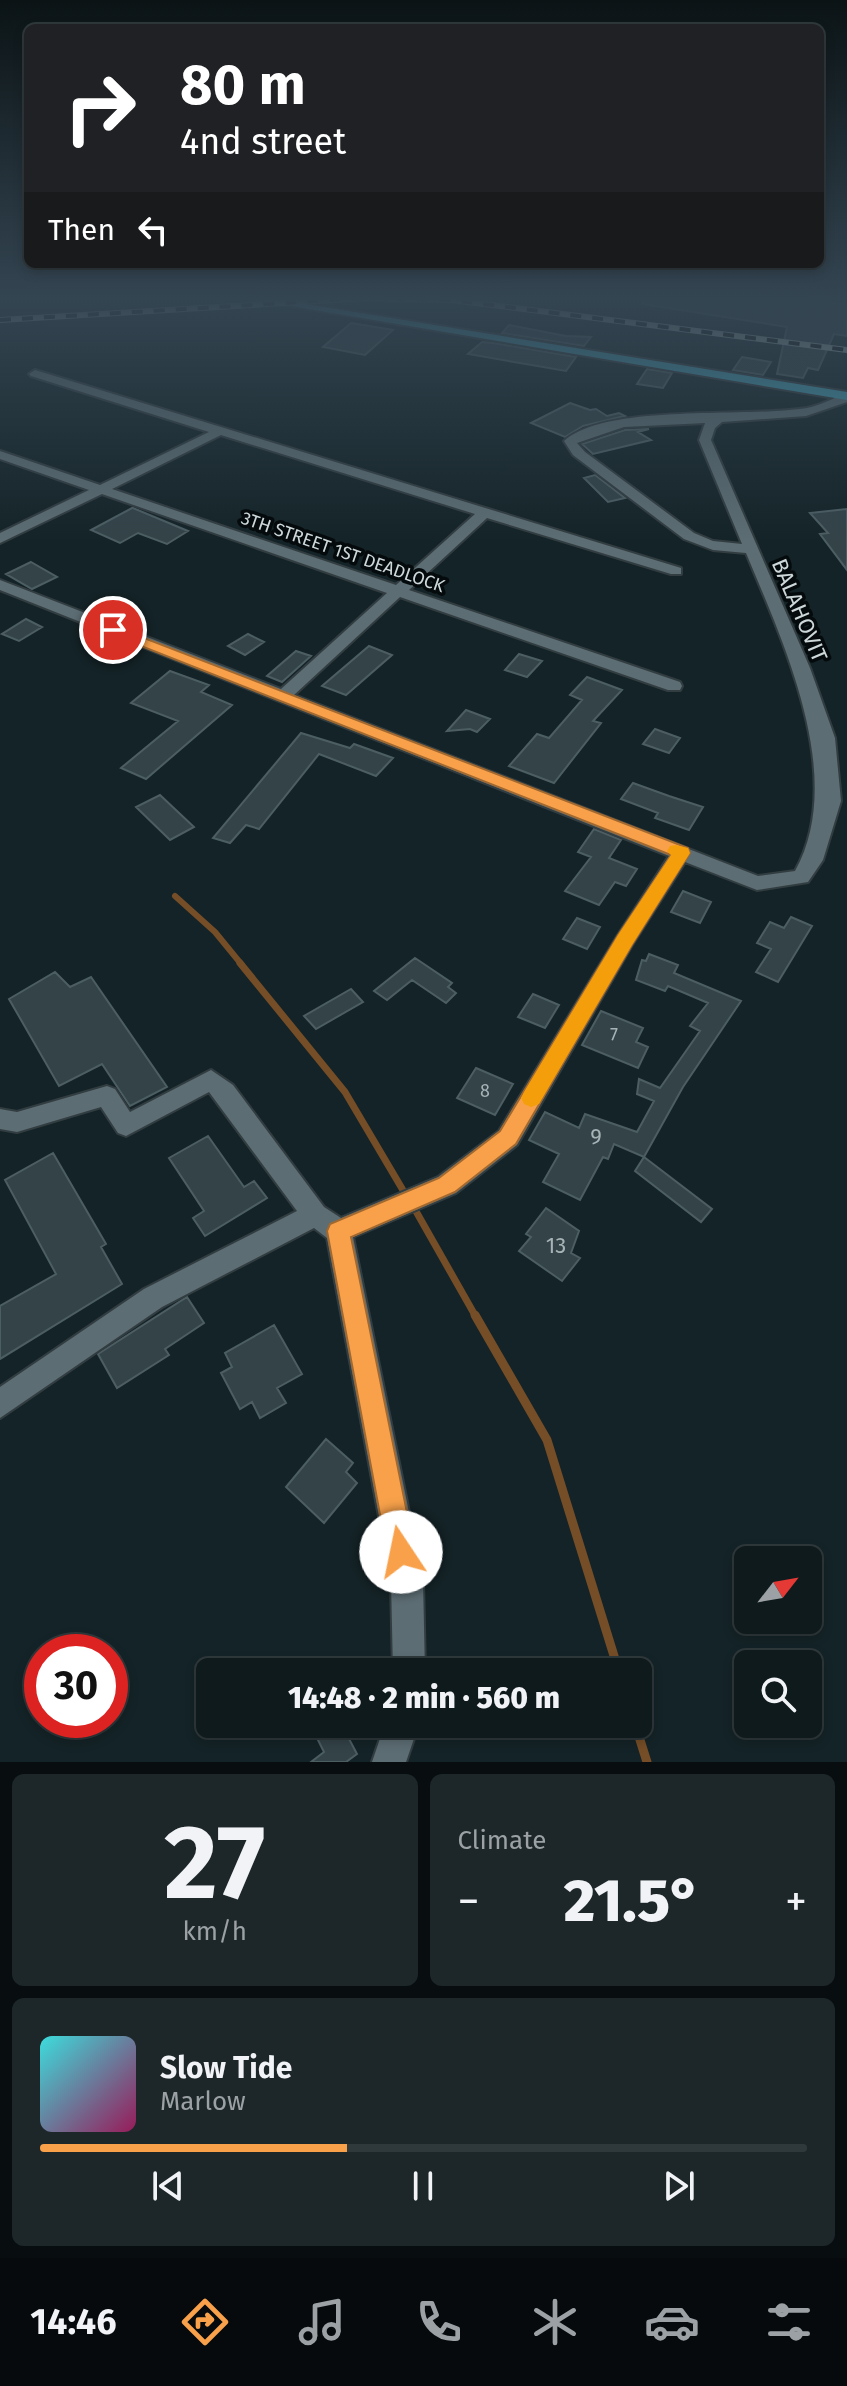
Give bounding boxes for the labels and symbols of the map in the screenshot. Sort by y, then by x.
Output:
street label: 3TH STREET 1ST DEADLOCK [238,507,448,597]
street label: BALAHOVIT [766,554,834,666]
pin [79,596,147,664]
house number: 7 [610,1024,618,1046]
house number: 8 [480,1080,490,1102]
house number: 9 [590,1123,602,1150]
house number: 13 [546,1232,566,1259]
position arrow [359,1510,443,1594]
north arrow [734,1546,822,1634]
speed limit sign: 30 [24,1634,128,1738]

